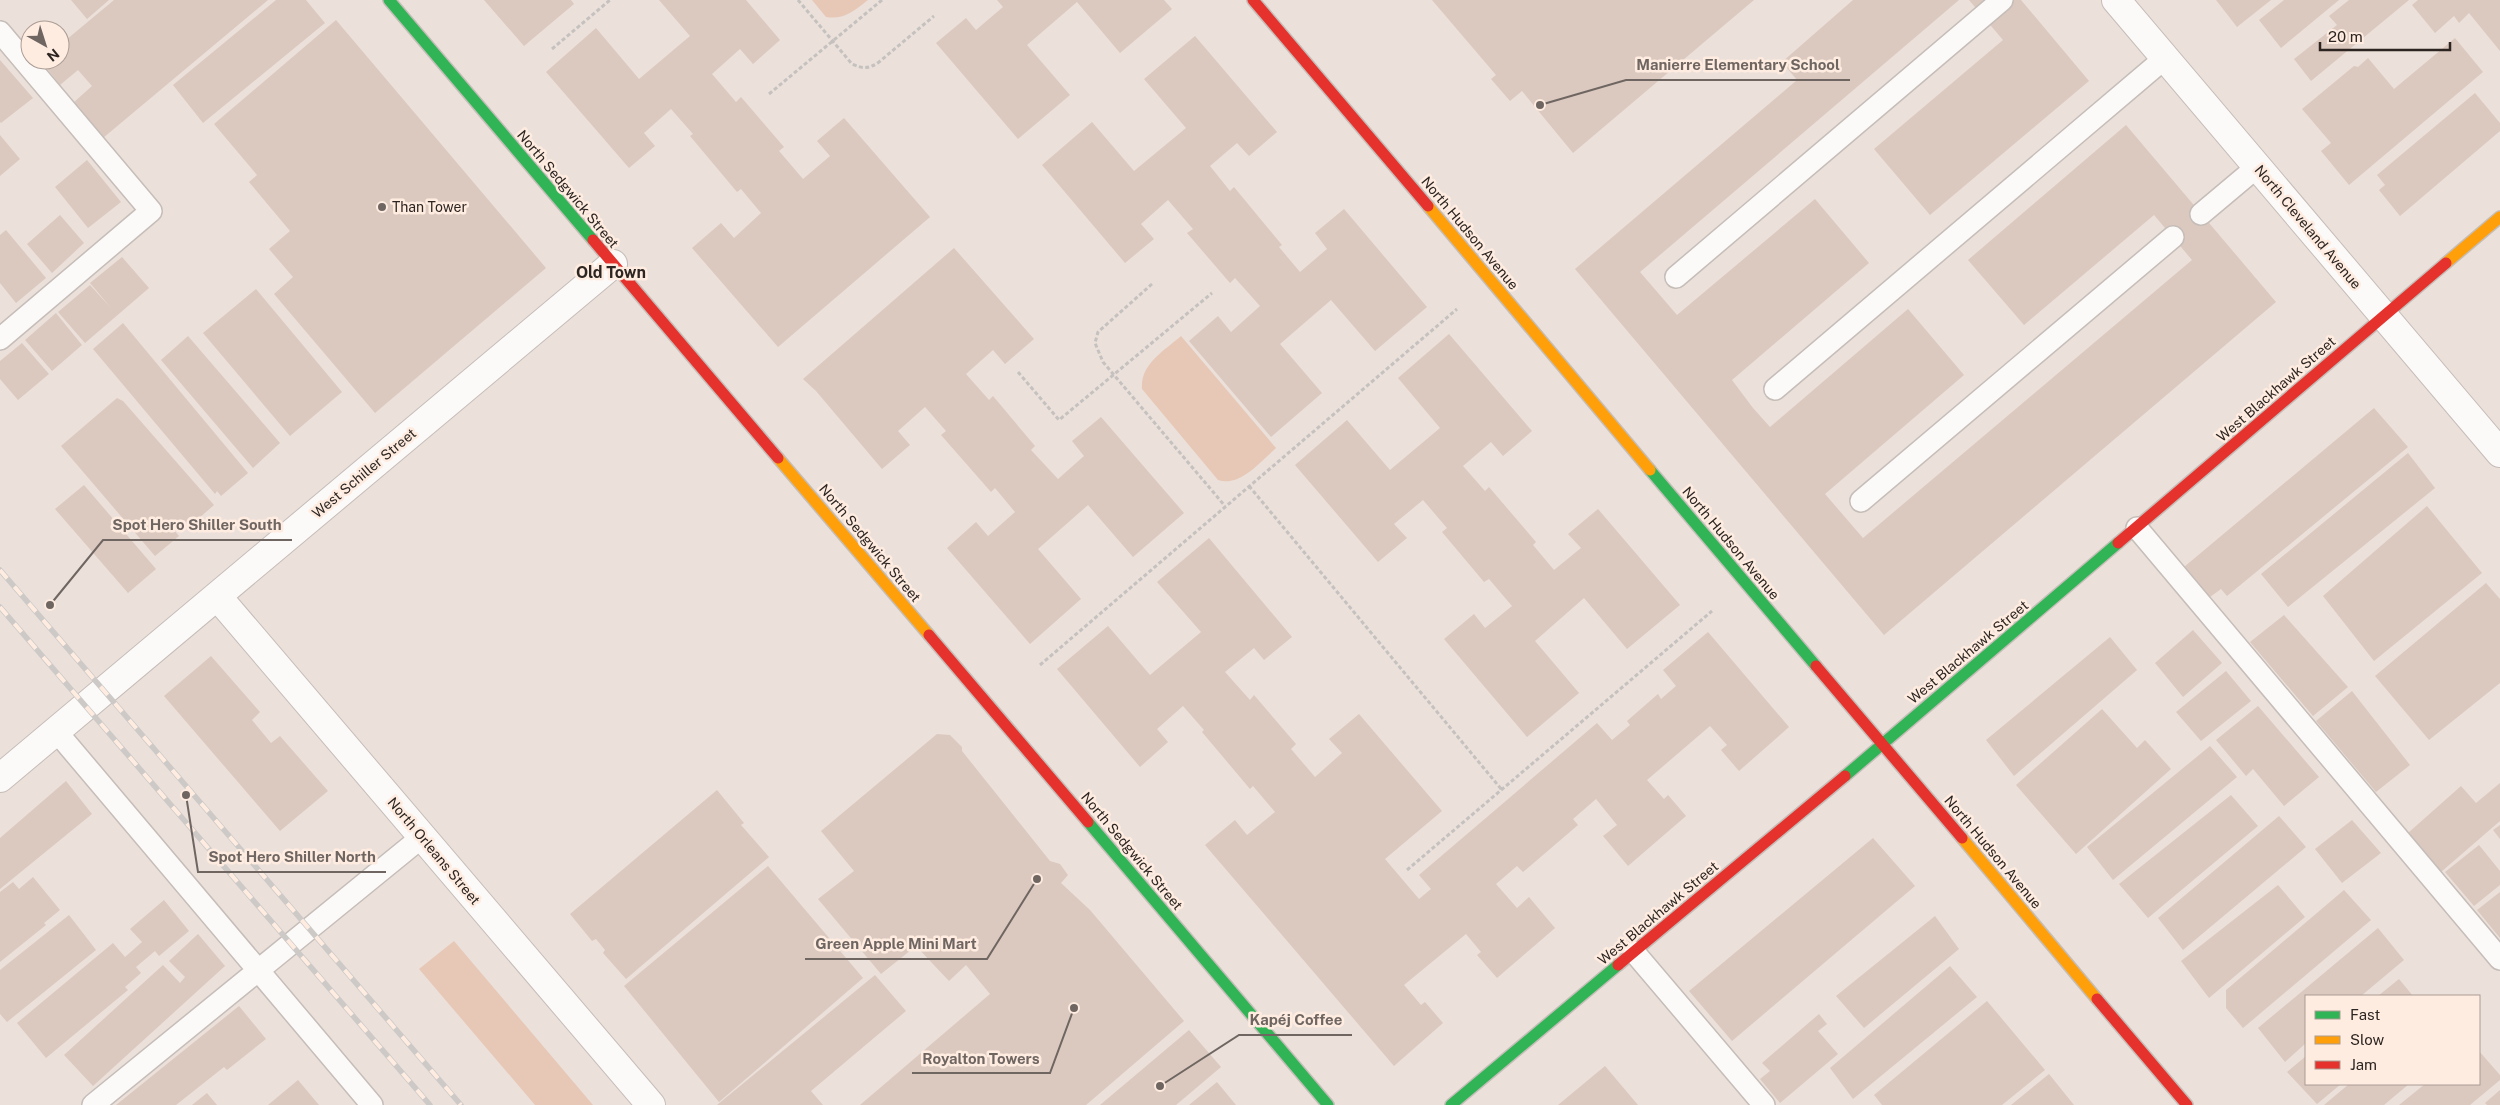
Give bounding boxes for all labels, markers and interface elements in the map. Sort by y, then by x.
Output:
north arrow [20,20,70,70]
scale bar [2320,20,2450,52]
text: 20 m [2328,28,2363,45]
text: N [44,45,62,65]
callout: Manierre Elementary School [1626,50,1850,80]
text: Manierre Elementary School [1636,56,1840,73]
street label: North Sedgwick Street [514,127,622,251]
street label: North Cleveland Avenue [2252,162,2364,292]
street label: North Hudson Avenue [1418,173,1522,293]
place label: Than Tower [392,199,467,215]
marker: Than Tower [376,201,388,213]
district label: Old Town [576,263,646,282]
street label: West Blackhawk Street [2214,333,2338,445]
street label: West Schiller Street [309,425,419,521]
street label: North Sedgwick Street [816,481,924,605]
street label: North Hudson Avenue [1679,483,1783,603]
callout: Spot Hero Shiller South [103,510,292,540]
text: Spot Hero Shiller South [112,516,282,533]
street label: West Blackhawk Street [1905,597,2031,707]
street label: North Sedgwick Street [1078,789,1186,913]
street label: North Hudson Avenue [1941,792,2045,912]
street label: North Orleans Street [384,794,484,908]
callout: Spot Hero Shiller North [198,842,386,872]
text: Spot Hero Shiller North [208,848,376,865]
street label: West Blackhawk Street [1595,858,1721,968]
callout: Green Apple Mini Mart [805,929,987,959]
text: Green Apple Mini Mart [815,935,977,952]
legend [2305,995,2480,1085]
callout: Kapéj Coffee [1239,1005,1352,1035]
text: Fast [2350,1006,2380,1023]
text: Kapéj Coffee [1250,1011,1342,1028]
text: Slow [2350,1031,2385,1048]
callout: Royalton Towers [912,1043,1050,1073]
text: Royalton Towers [922,1050,1040,1067]
text: Jam [2350,1056,2377,1073]

